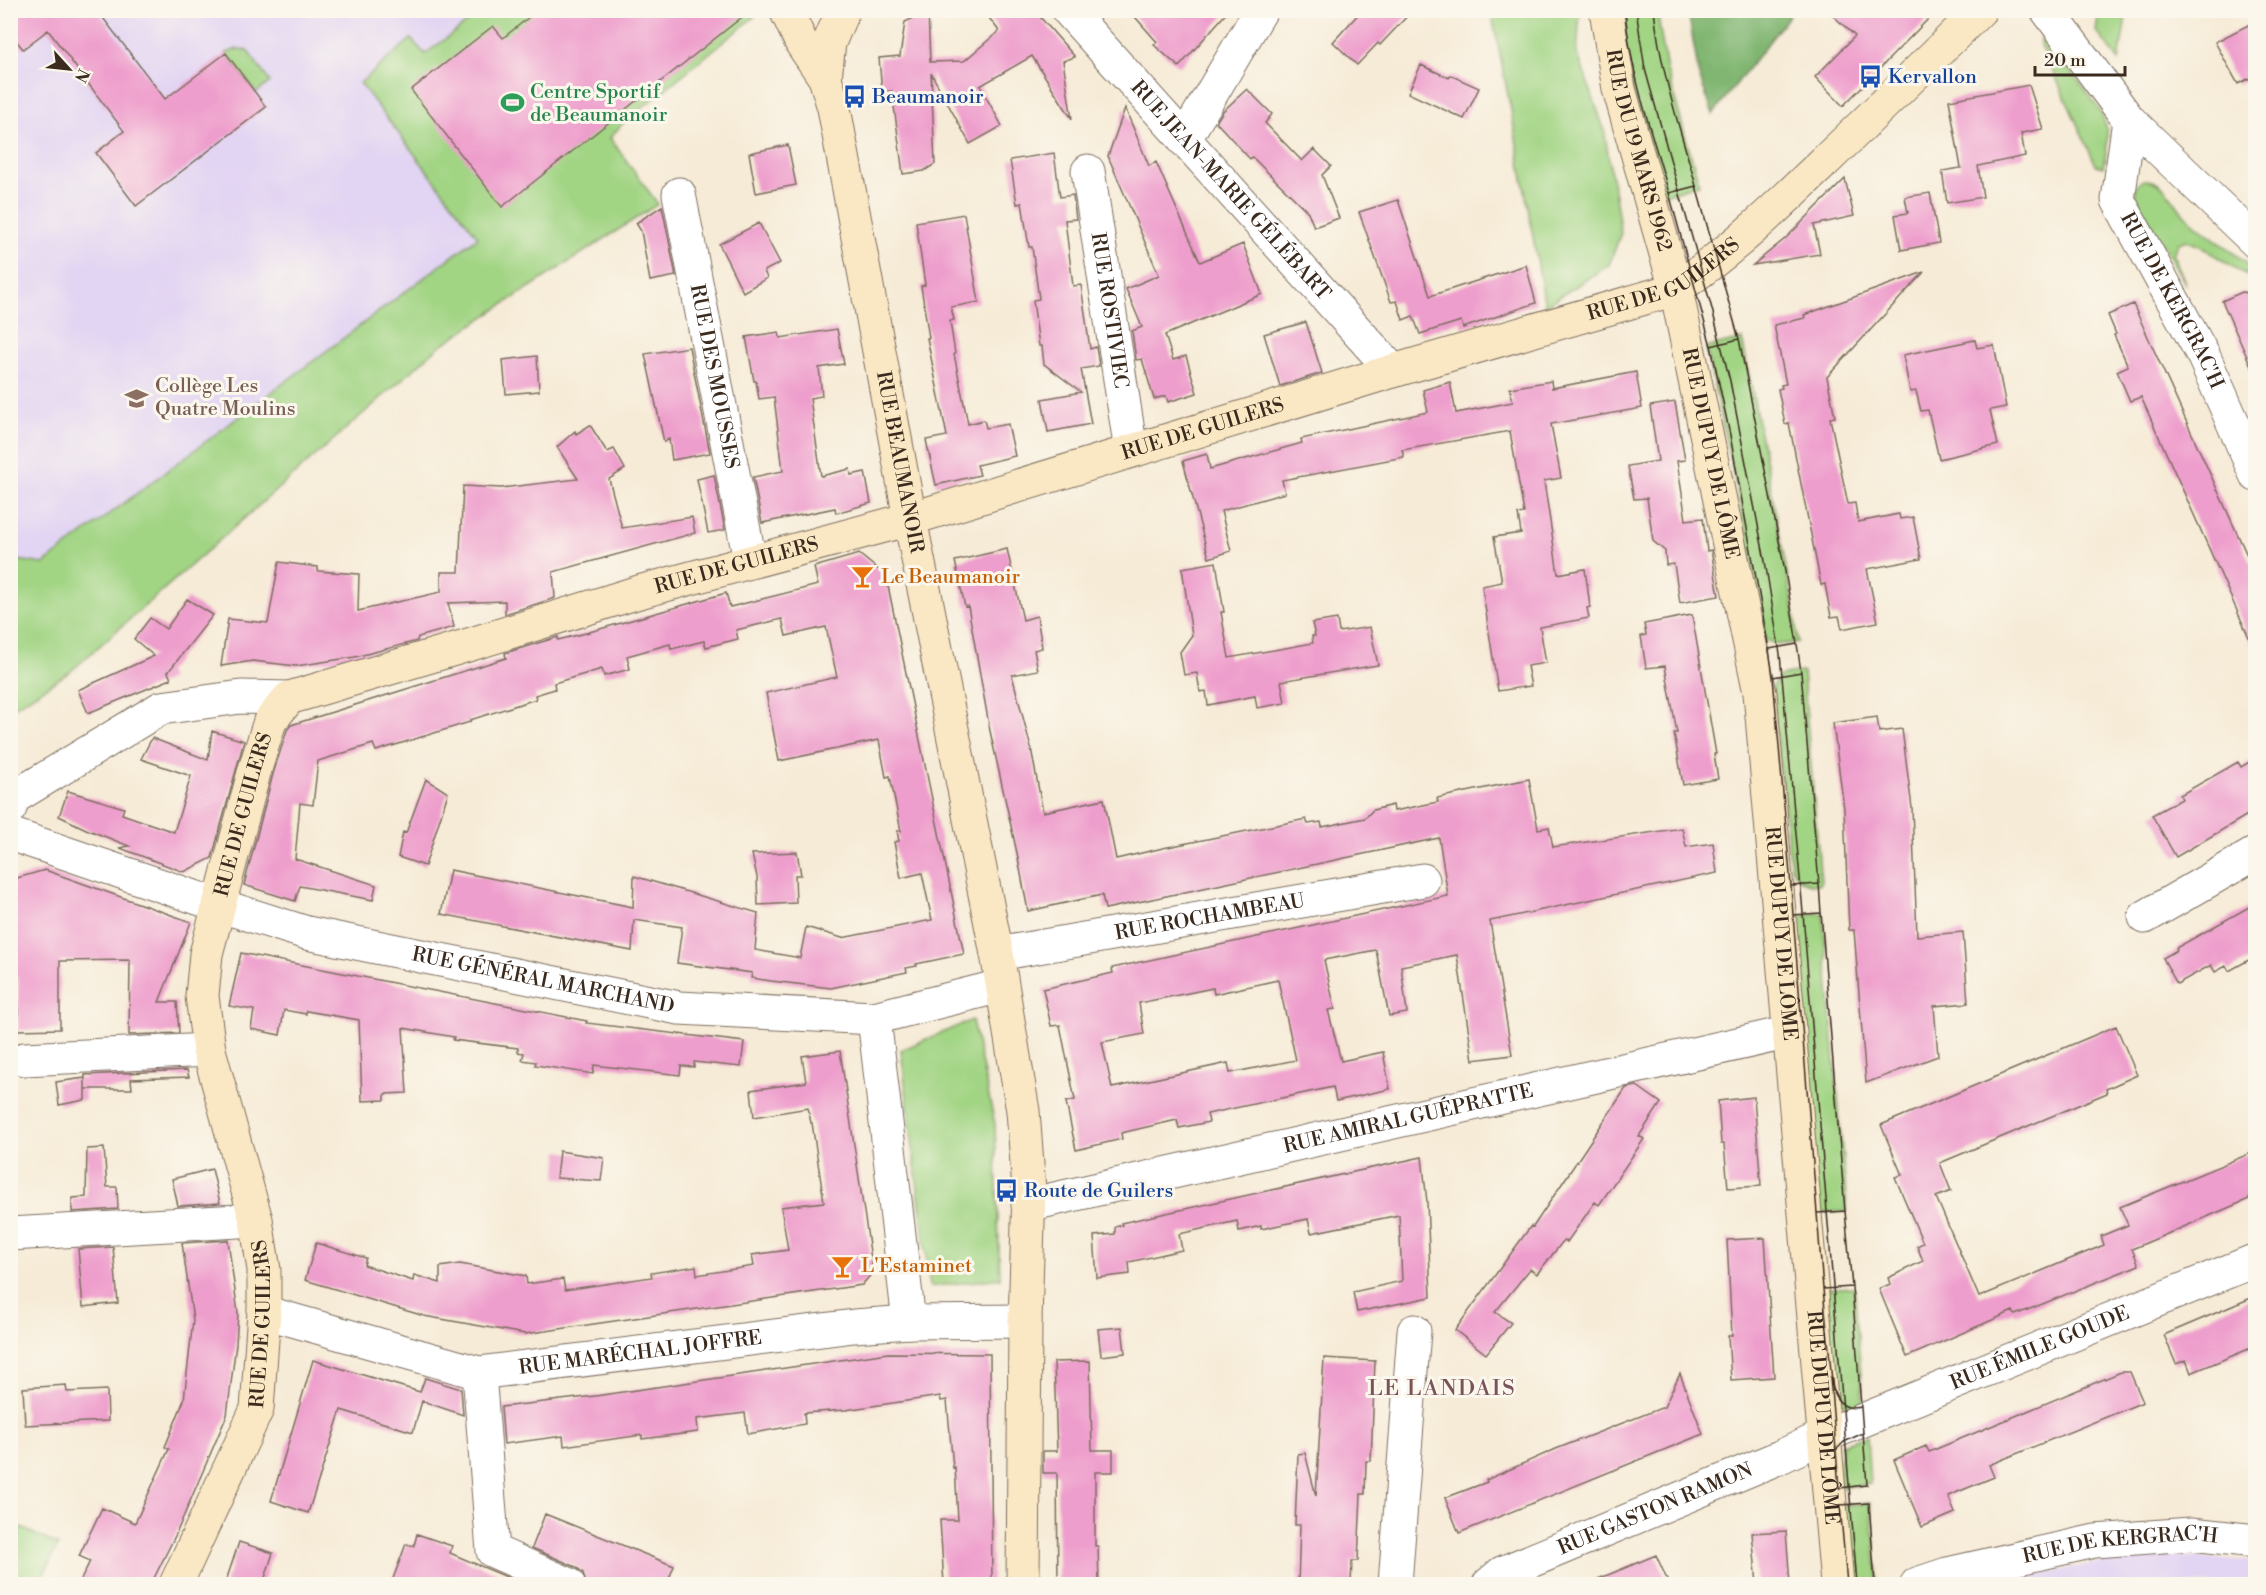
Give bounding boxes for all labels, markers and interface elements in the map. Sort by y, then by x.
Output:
north arrow [39,39,99,99]
scale bar [2035,39,2125,77]
street label: RUE DU 19 MARS 1962 [1600,47,1677,254]
text: 20 m [2044,49,2086,72]
bus stop icon: Kervallon [1857,64,1883,90]
text: N [70,65,93,86]
place label: Kervallon [1888,65,1977,90]
street label: RUE JEAN-MARIE GÉLÉBART [1125,75,1336,306]
place label: Centre Sportif de Beaumanoir [530,80,668,128]
bus stop icon: Beaumanoir [841,84,867,110]
place label: Beaumanoir [871,85,984,110]
sports icon: Centre Sportif de Beaumanoir [499,90,525,116]
street label: RUE DE KERGRAC'H [2115,208,2229,393]
street label: RUE ROSTIVIEC [1085,231,1134,390]
street label: RUE DE GUILERS [1584,232,1745,327]
street label: RUE DES MOUSSES [684,282,744,471]
street label: RUE DUPUY DE LÔME [1676,346,1744,561]
street label: RUE BEAUMANOIR [870,369,929,556]
place label: Collège Les Quatre Moulins [155,374,295,422]
school or university icon: Collège Les Quatre Moulins [124,385,150,411]
street label: RUE DE GUILERS [1118,393,1287,466]
street label: RUE DE GUILERS [652,532,821,600]
bar icon: Le Beaumanoir [850,564,876,590]
place label: Le Beaumanoir [881,565,1021,590]
street label: RUE DE GUILERS [209,730,278,899]
street label: RUE DUPUY DE LÔME [1759,825,1803,1042]
street label: RUE ROCHAMBEAU [1113,888,1307,946]
street label: RUE GÉNÉRAL MARCHAND [410,942,677,1019]
street label: RUE AMIRAL GUÉPRATTE [1281,1078,1536,1159]
bus stop icon: Route de Guilers [993,1178,1019,1204]
place label: Route de Guilers [1024,1179,1173,1204]
street label: RUE DE GUILERS [245,1238,277,1409]
bar icon: L'Estaminet [830,1253,856,1279]
place label: L'Estaminet [861,1254,972,1279]
street label: RUE ÉMILE GOUDE [1947,1300,2133,1396]
street label: RUE DUPUY DE LÔME [1801,1309,1844,1526]
street label: RUE MARÉCHAL JOFFRE [517,1325,763,1380]
district label: LE LANDAIS [1368,1375,1516,1402]
street label: RUE GASTON RAMON [1554,1457,1756,1561]
street label: RUE DE KERGRAC'H [2020,1521,2219,1569]

